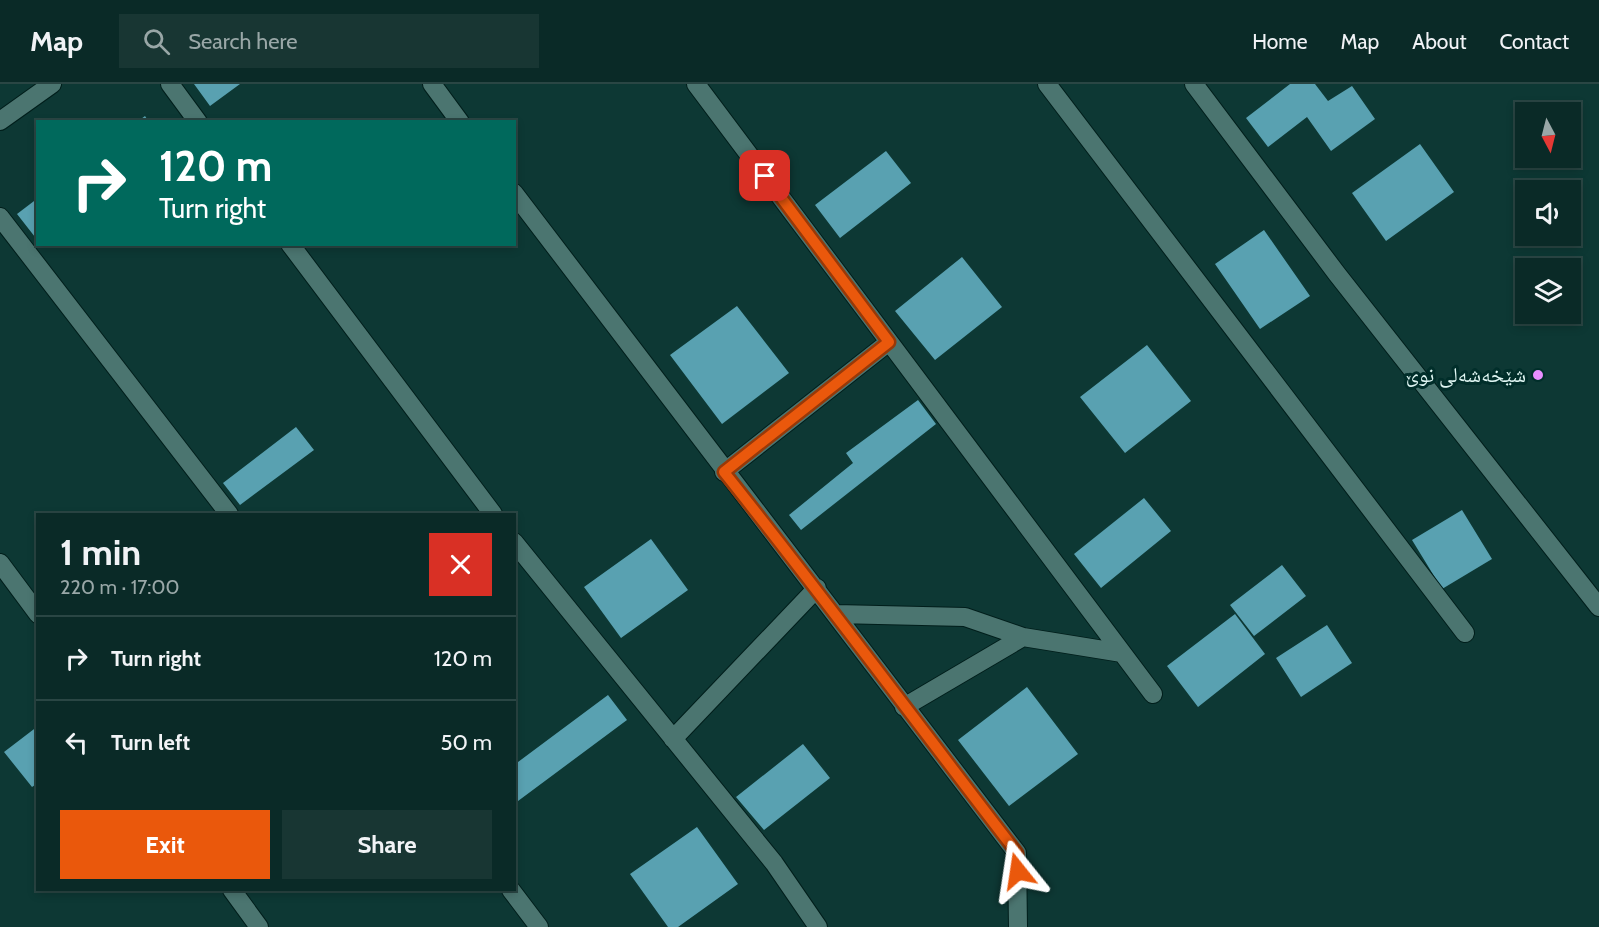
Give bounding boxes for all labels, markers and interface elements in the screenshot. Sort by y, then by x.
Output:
search box [119,14,539,68]
text: Map [30,24,83,58]
icon: search [140,25,173,58]
text: Search here [188,28,297,55]
text: Home [1252,29,1308,54]
text: Map [1341,29,1379,54]
text: About [1412,29,1466,54]
text: Contact [1499,29,1569,54]
north arrow [1515,102,1581,168]
map controls [1515,102,1581,324]
text: 120 m [159,140,272,192]
icon: right [60,144,138,222]
pin [739,150,790,201]
icon: arrive [748,159,781,192]
button: sound [1515,180,1581,246]
text: Turn right [159,192,266,225]
button: layers [1515,258,1581,324]
place label: شێخەشەلی نوێ [1406,362,1526,388]
marker: شێخەشەلی نوێ [1531,368,1545,382]
text: 1 min [60,530,141,574]
button: close [429,533,492,596]
text: 220 m · 17:00 [60,575,179,599]
icon: right [60,642,93,675]
text: Turn right [111,645,201,672]
text: 120 m [434,645,492,672]
icon: left [60,726,93,759]
text: Turn left [111,729,190,756]
text: 50 m [440,729,492,756]
button: Exit [60,810,270,879]
button: Share [282,810,492,879]
position arrow [986,839,1050,903]

